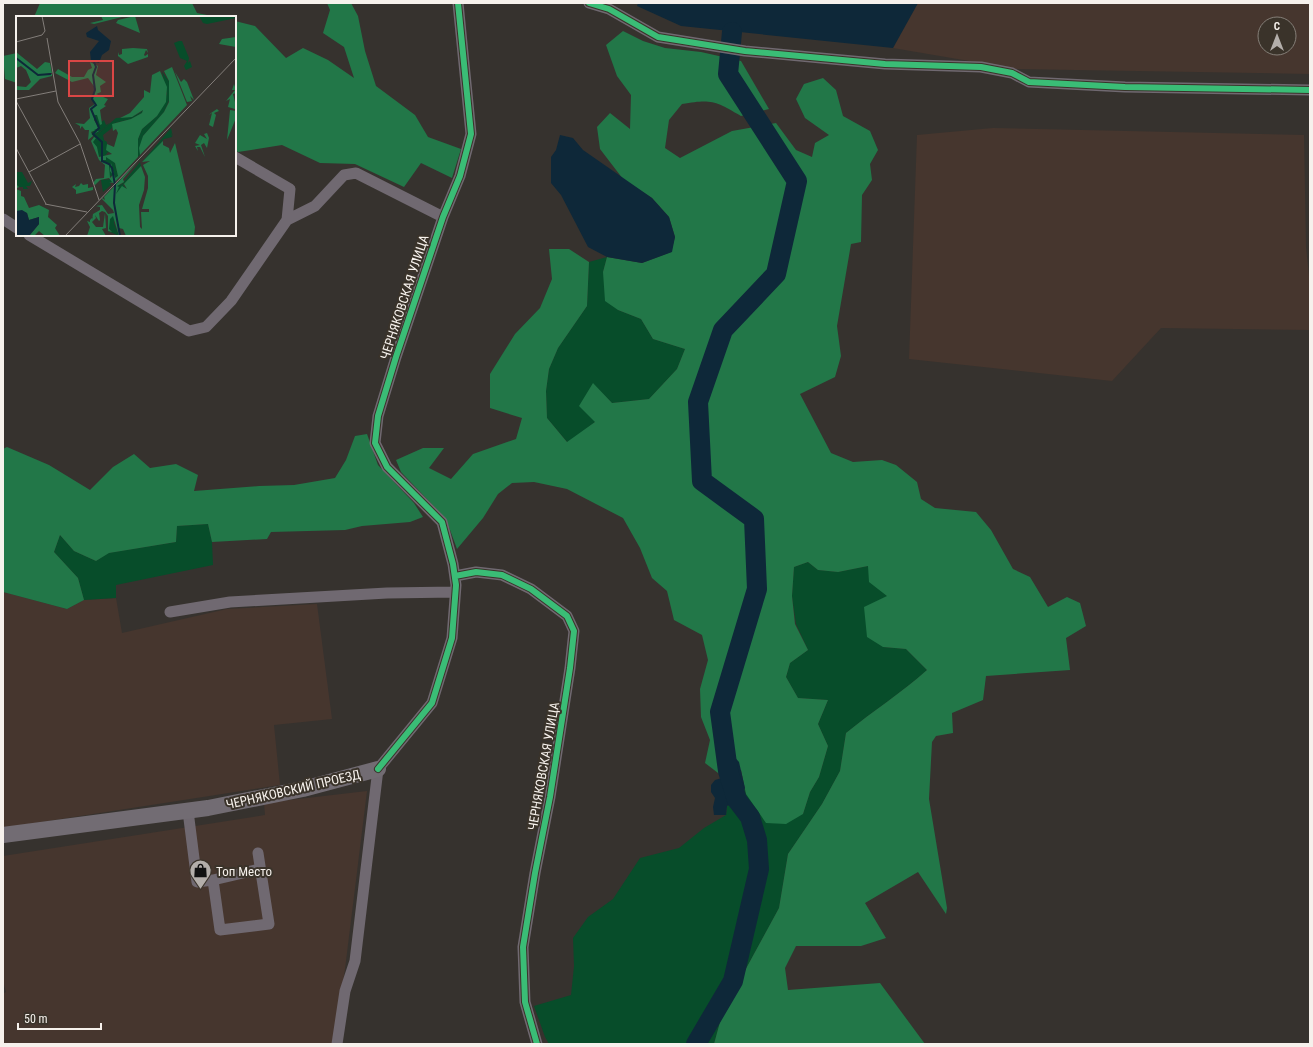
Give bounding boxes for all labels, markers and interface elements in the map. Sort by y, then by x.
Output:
inset map [16,16,236,236]
north arrow [1257,16,1297,56]
text: С [1274,20,1280,33]
street label: ЧЕРНЯКОВСКАЯ УЛИЦА [377,233,432,361]
street label: ЧЕРНЯКОВСКАЯ УЛИЦА [525,700,562,831]
street label: ЧЕРНЯКОВСКИЙ ПРОЕЗД [224,767,362,812]
shop icon: Топ Место [187,858,213,891]
place label: Топ Место [216,864,272,879]
scale bar [18,1005,101,1031]
text: 50 m [24,1012,48,1026]

